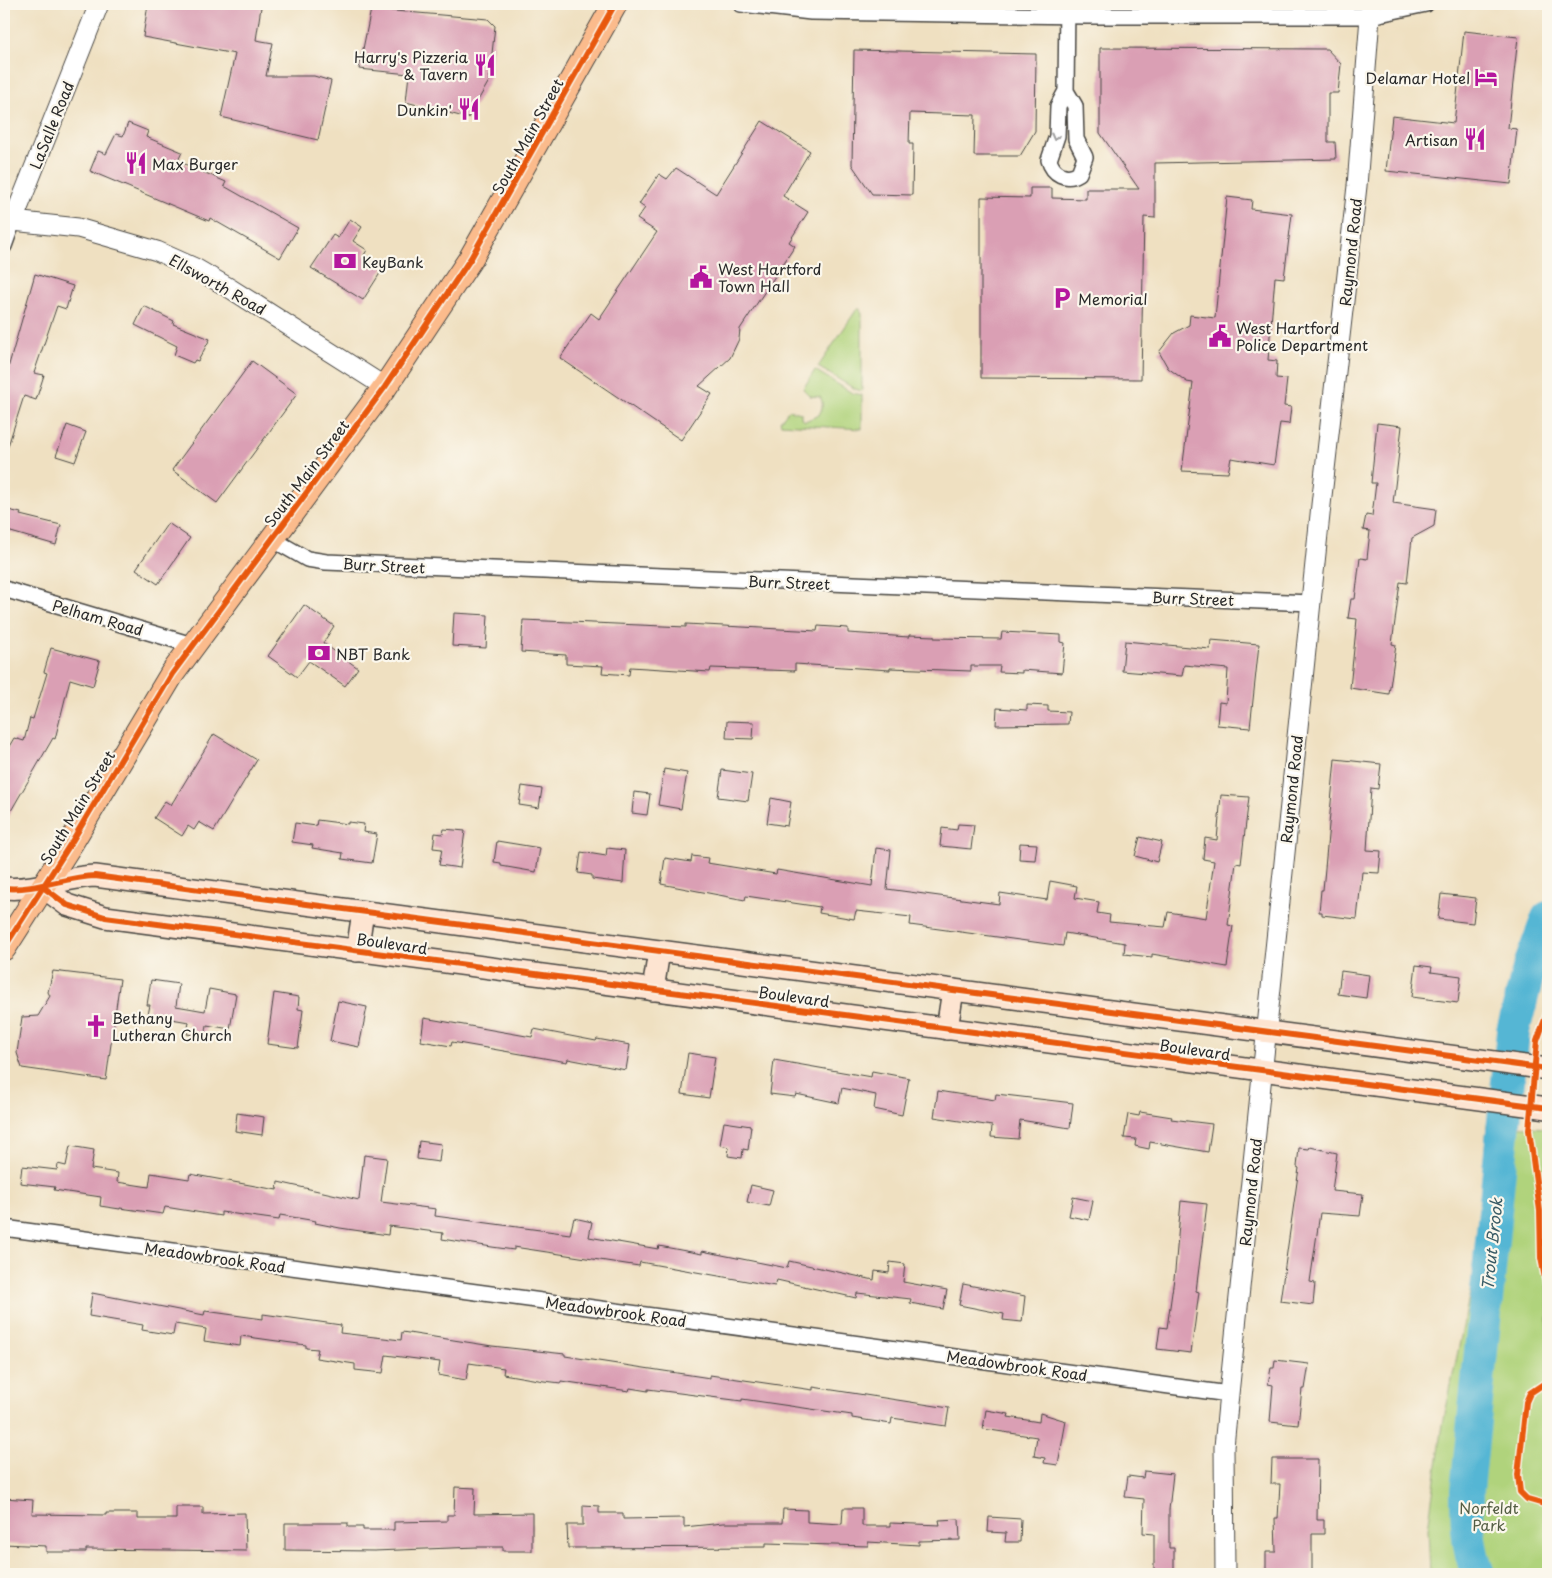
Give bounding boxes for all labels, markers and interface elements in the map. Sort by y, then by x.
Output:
place label: Harry's Pizzeria & Tavern [354,45,469,85]
restaurant icon: Harry's Pizzeria & Tavern [472,52,498,78]
hotel icon: Delamar Hotel [1473,64,1499,90]
place label: Delamar Hotel [1366,66,1470,89]
street label: South Main Street [486,74,568,198]
street label: LaSalle Road [23,78,79,172]
restaurant icon: Dunkin' [456,96,482,122]
place label: Dunkin' [397,98,452,121]
restaurant icon: Artisan [1462,126,1488,152]
place label: Artisan [1405,128,1458,151]
one-way arrow [1051,132,1061,141]
restaurant icon: Max Burger [123,150,149,176]
place label: Max Burger [152,152,238,175]
street label: Raymond Road [1333,197,1367,307]
street label: Ellsworth Road [165,248,271,320]
bank icon: KeyBank [332,248,358,274]
place label: KeyBank [362,250,424,273]
place label: West Hartford Town Hall [718,257,822,297]
public building icon: West Hartford Town Hall [688,264,714,290]
parking icon: Memorial [1049,285,1075,311]
place label: Memorial [1078,287,1147,310]
place label: West Hartford Police Department [1236,316,1368,356]
public building icon: West Hartford Police Department [1207,323,1233,349]
street label: South Main Street [258,414,354,532]
street label: Burr Street [342,551,426,579]
street label: Burr Street [747,569,831,595]
street label: Burr Street [1151,585,1235,611]
street label: Pelham Road [50,593,146,641]
bank icon: NBT Bank [306,640,332,666]
place label: NBT Bank [336,642,410,665]
street label: Raymond Road [1274,734,1308,844]
street label: South Main Street [34,746,120,868]
street label: Boulevard [355,927,429,959]
street label: Boulevard [757,980,831,1012]
place label: Bethany Lutheran Church [112,1006,232,1046]
church icon: Bethany Lutheran Church [83,1013,109,1039]
street label: Boulevard [1158,1033,1232,1065]
street label: Raymond Road [1233,1137,1267,1247]
water label: Trout Brook [1474,1196,1508,1291]
street label: Meadowbrook Road [143,1236,287,1278]
street label: Meadowbrook Road [544,1290,688,1332]
street label: Meadowbrook Road [945,1344,1089,1386]
park label: Norfeldt Park [1459,1496,1519,1536]

